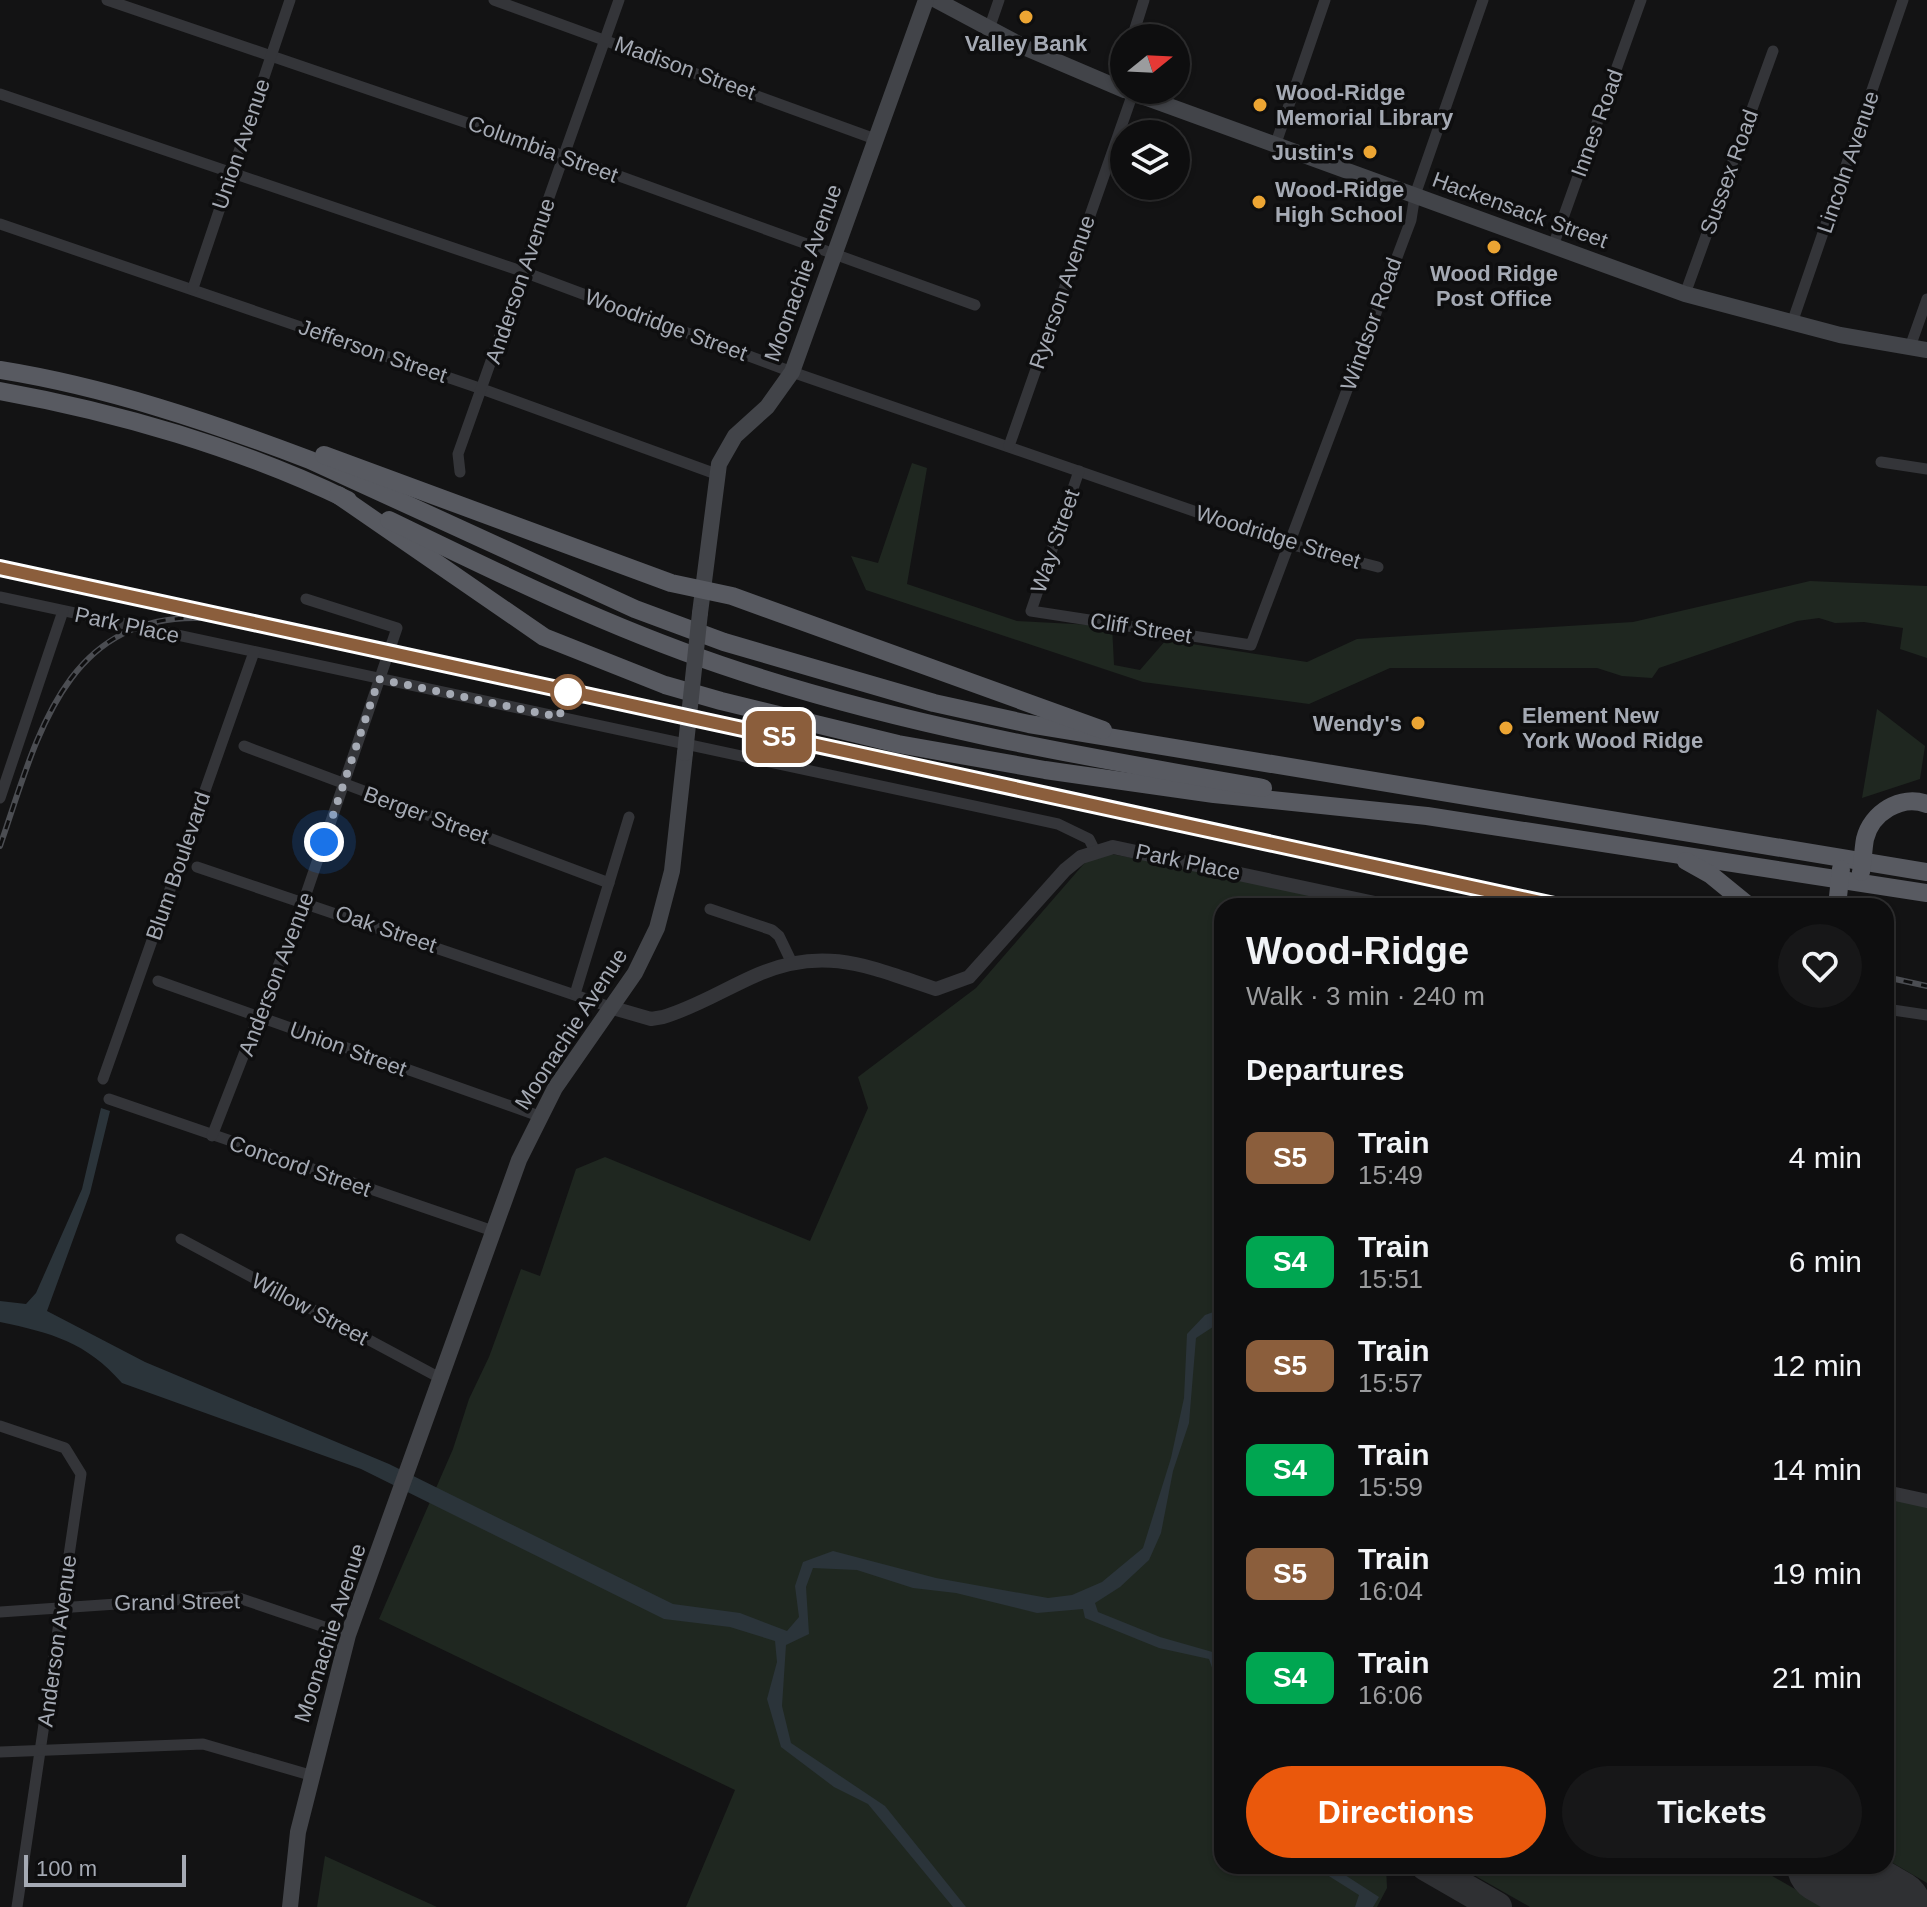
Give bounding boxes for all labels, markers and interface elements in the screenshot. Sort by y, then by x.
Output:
marker: Valley Bank [1017,8,1035,26]
north arrow [1110,24,1190,104]
map controls [1110,24,1190,200]
street label: Madison Street [611,31,759,105]
place label: Valley Bank [965,31,1088,56]
street label: Innes Road [1566,66,1628,180]
street label: Union Avenue [207,75,275,213]
place label: Wood-Ridge Memorial Library [1276,80,1454,130]
street label: Lincoln Avenue [1812,88,1884,236]
marker: Wood-Ridge Memorial Library [1251,96,1269,114]
street label: Sussex Road [1695,106,1763,238]
street label: Columbia Street [465,110,621,188]
button: layers [1110,120,1190,200]
place label: Justin's [1272,140,1354,165]
marker: Justin's [1361,143,1379,161]
street label: Hackensack Street [1429,167,1611,253]
place label: Wood-Ridge High School [1275,177,1404,227]
street label: Moonachie Avenue [759,181,847,365]
marker: Wood-Ridge High School [1250,193,1268,211]
street label: Anderson Avenue [480,195,560,367]
street label: Ryerson Avenue [1024,212,1100,372]
marker: Wood Ridge Post Office [1485,238,1503,256]
street label: Windsor Road [1335,254,1407,394]
place label: Wood Ridge Post Office [1430,261,1558,311]
street label: Woodridge Street [581,284,751,366]
street label: Jefferson Street [296,314,450,388]
street label: Way Street [1026,486,1084,596]
street label: Woodridge Street [1193,500,1363,574]
street label: Park Place [72,602,182,648]
street label: Cliff Street [1089,608,1193,648]
unlabelled marker [551,675,585,709]
place label: Element New York Wood Ridge [1522,703,1703,753]
line badge: S5 [743,711,815,763]
place label: Wendy's [1313,711,1402,736]
marker: Wendy's [1409,714,1427,732]
marker: Element New York Wood Ridge [1497,719,1515,737]
text: S5 [762,721,796,752]
street label: Berger Street [360,781,492,849]
street label: Blum Boulevard [141,789,215,943]
your location [304,822,344,862]
street label: Park Place [1133,839,1243,885]
street label: Anderson Avenue [233,889,319,1059]
street label: Oak Street [332,900,440,958]
button: heart [1778,924,1862,1008]
text: Wood-Ridge [1246,930,1469,972]
street label: Moonachie Avenue [510,944,632,1114]
text: Walk · 3 min · 240 m [1246,981,1485,1011]
street label: Union Street [286,1016,410,1082]
text: Departures [1246,1053,1404,1086]
text: Train [1358,1126,1430,1159]
street label: Concord Street [226,1130,374,1202]
text: 4 min [1789,1141,1862,1174]
text: S5 [1273,1142,1307,1173]
text: 15:49 [1358,1160,1423,1190]
text: Train [1358,1230,1430,1263]
text: 6 min [1789,1245,1862,1278]
text: S4 [1273,1246,1307,1277]
text: 15:51 [1358,1264,1423,1294]
street label: Willow Street [247,1268,373,1350]
text: Train [1358,1334,1430,1367]
text: 12 min [1772,1349,1862,1382]
text: S5 [1273,1350,1307,1381]
text: 15:57 [1358,1368,1423,1398]
text: Train [1358,1438,1430,1471]
text: 14 min [1772,1453,1862,1486]
text: S4 [1273,1454,1307,1485]
text: 15:59 [1358,1472,1423,1502]
street label: Moonachie Avenue [289,1540,371,1726]
text: Train [1358,1542,1430,1575]
street label: Anderson Avenue [33,1553,81,1729]
text: 19 min [1772,1557,1862,1590]
text: S5 [1273,1558,1307,1589]
text: 16:04 [1358,1576,1423,1606]
street label: Grand Street [114,1588,240,1616]
text: Train [1358,1646,1430,1679]
text: 21 min [1772,1661,1862,1694]
text: S4 [1273,1662,1307,1693]
text: 16:06 [1358,1680,1423,1710]
button: Directions [1246,1766,1546,1858]
button: Tickets [1562,1766,1862,1858]
scale bar [24,1851,186,1887]
text: 100 m [36,1856,97,1881]

